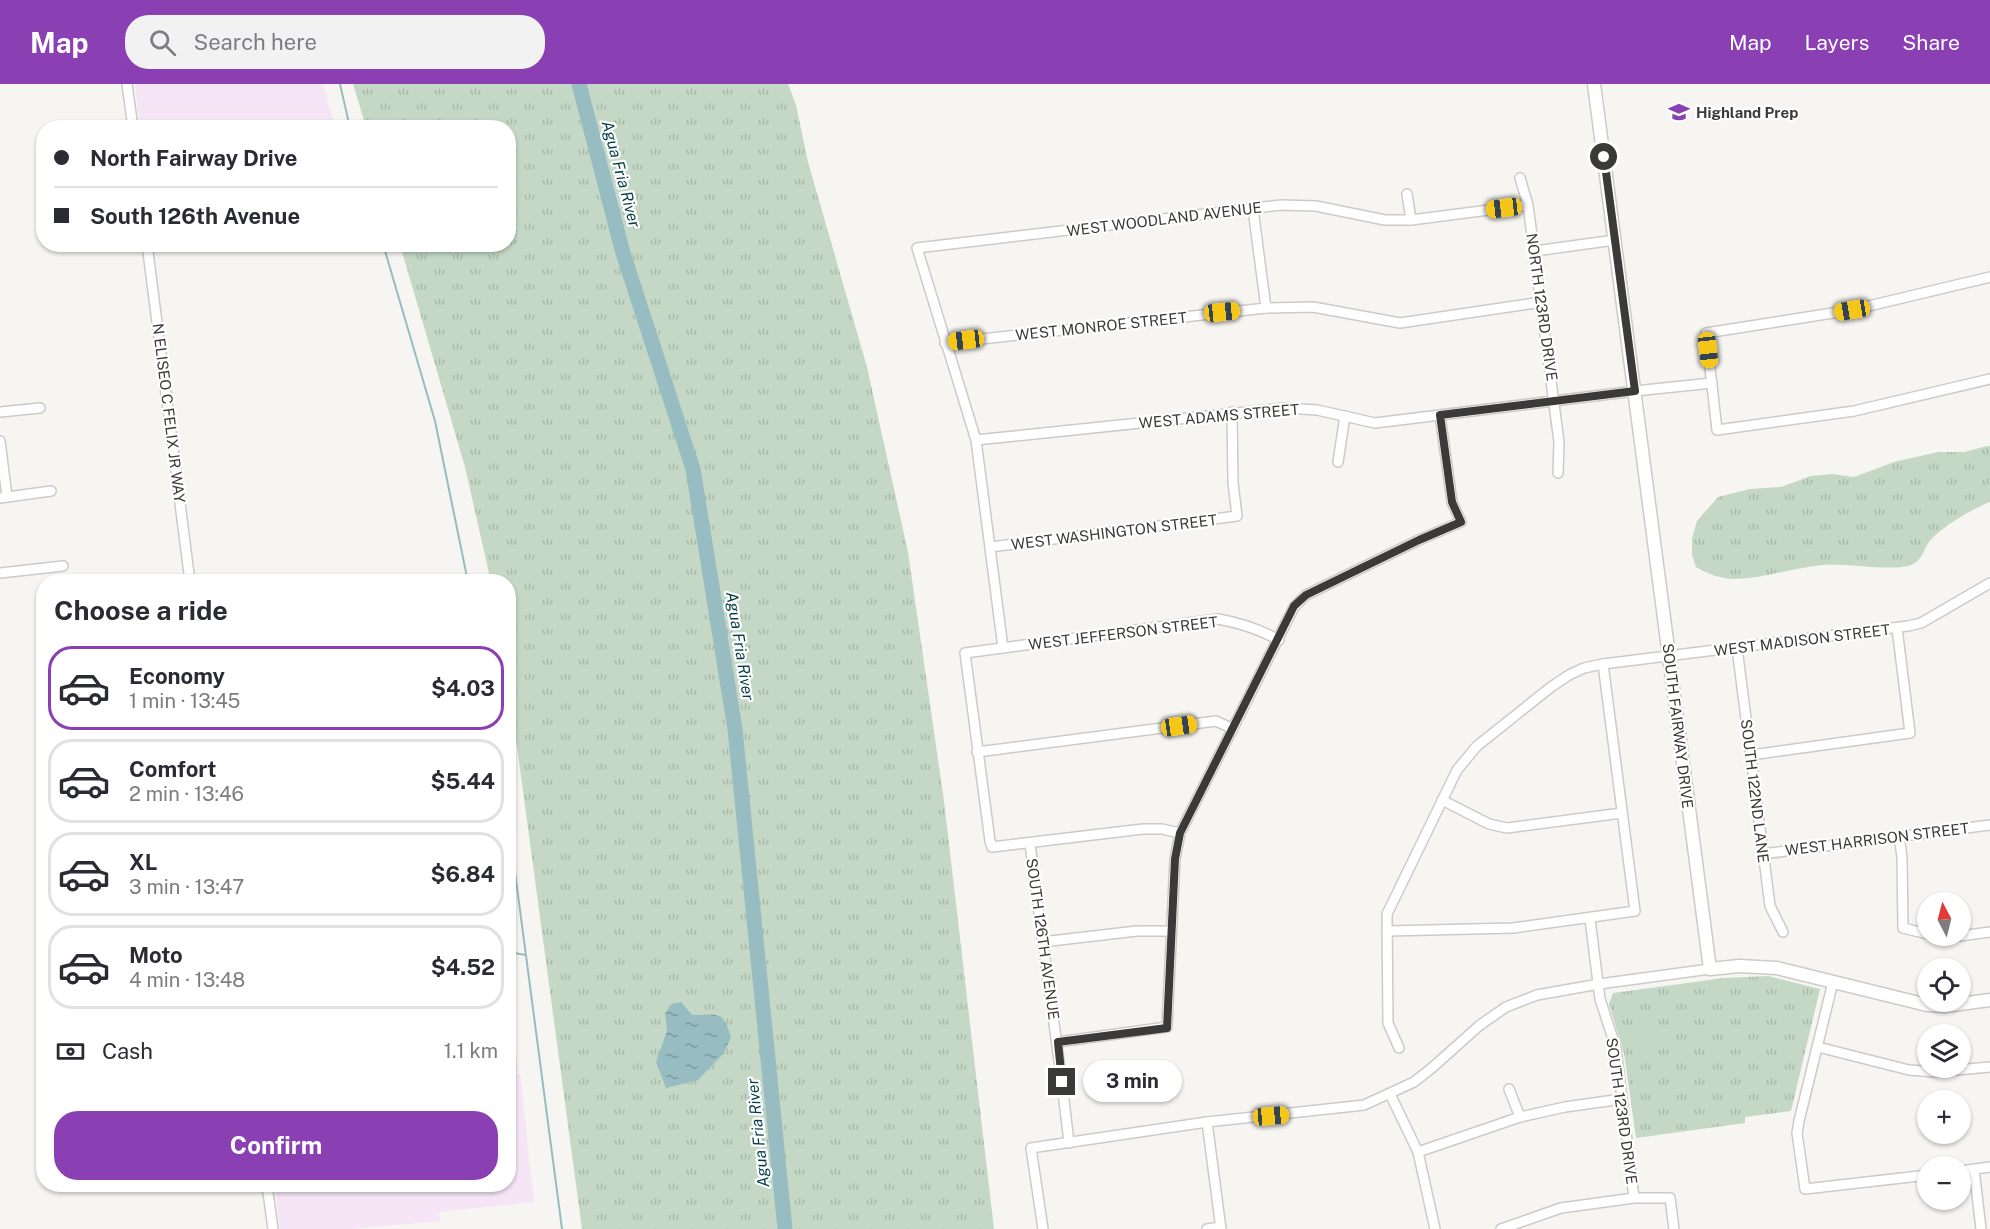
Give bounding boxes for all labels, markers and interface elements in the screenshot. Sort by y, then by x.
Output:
search box [125,15,545,69]
text: Map [30,26,89,59]
icon: search [146,26,179,59]
text: Search here [194,29,317,55]
text: Map [1729,30,1772,55]
text: Layers [1805,30,1869,55]
text: Share [1902,30,1960,55]
school or university icon: Highland Prep [1667,100,1691,124]
place label: Highland Prep [1696,104,1798,121]
water label: Agua Fria River [598,119,645,230]
route start [1590,143,1617,170]
text: North Fairway Drive [90,145,297,171]
car [1485,197,1523,219]
street label: WEST WOODLAND AVENUE [1065,199,1263,239]
text: South 126th Avenue [90,203,300,229]
street label: NORTH 123RD DRIVE [1523,232,1561,382]
car [1833,298,1871,322]
car [1203,301,1241,323]
street label: WEST MONROE STREET [1014,309,1188,343]
street label: N ELISEO C FELIX JR WAY [150,322,188,504]
car [947,329,985,351]
car [1697,331,1719,369]
street label: WEST ADAMS STREET [1138,401,1300,431]
street label: WEST WASHINGTON STREET [1010,511,1218,553]
water label: Agua Fria River [722,590,758,702]
text: Choose a ride [54,594,228,626]
street label: WEST JEFFERSON STREET [1027,613,1219,653]
street label: WEST MADISON STREET [1713,621,1891,659]
street label: SOUTH FAIRWAY DRIVE [1659,642,1697,810]
icon: car [57,661,111,715]
text: Economy [129,663,225,689]
text: $4.03 [431,675,495,701]
text: 1 min · 13:45 [129,689,240,713]
car [1160,715,1198,737]
street label: SOUTH 122ND LANE [1738,718,1772,864]
icon: car [57,754,111,808]
text: Comfort [129,756,216,782]
text: $5.44 [430,768,495,794]
text: 2 min · 13:46 [129,782,244,806]
street label: WEST HARRISON STREET [1784,819,1970,859]
icon: car [57,847,111,901]
text: XL [129,849,157,875]
street label: SOUTH 126TH AVENUE [1023,857,1063,1021]
text: $6.84 [430,861,495,887]
text: 3 min · 13:47 [129,875,244,899]
north arrow [1917,892,1971,946]
map controls [1917,892,1971,1210]
icon: car [57,940,111,994]
text: Moto [129,942,183,968]
text: $4.52 [431,954,495,980]
button: locate [1917,958,1971,1012]
text: 4 min · 13:48 [129,968,245,992]
button: layers [1917,1024,1971,1078]
icon: cash [54,1035,87,1068]
street label: SOUTH 123RD DRIVE [1603,1036,1641,1186]
text: Cash [102,1038,153,1064]
text: 1.1 km [444,1039,498,1063]
callout: 3 min [1083,1061,1182,1103]
route end [1048,1068,1075,1095]
text: 3 min [1106,1069,1159,1093]
water label: Agua Fria River [743,1077,773,1188]
button: + [1917,1090,1971,1144]
car [1252,1105,1290,1127]
button: Confirm [54,1111,498,1180]
button: − [1917,1156,1971,1210]

